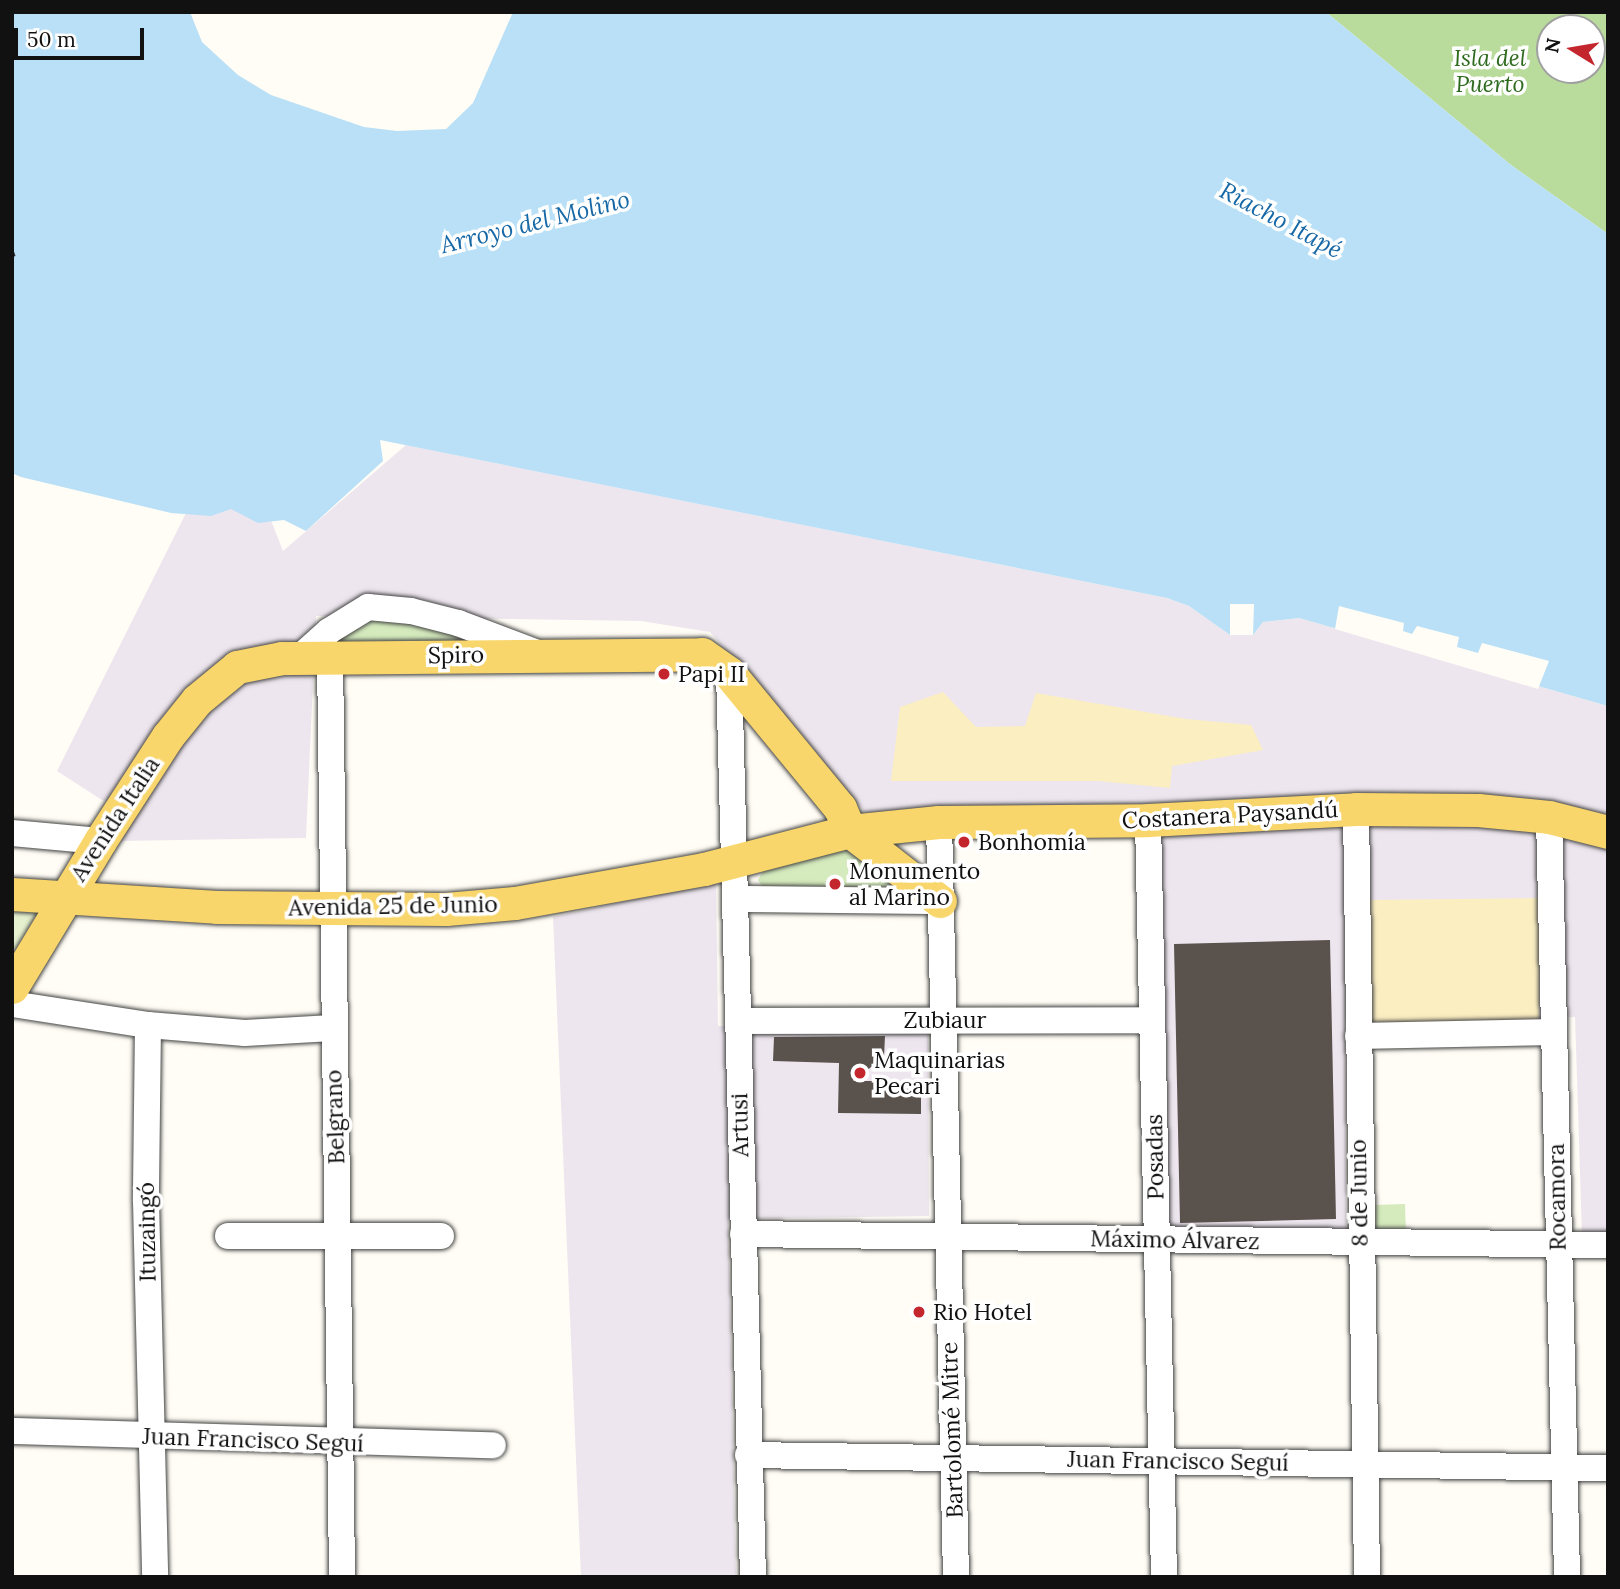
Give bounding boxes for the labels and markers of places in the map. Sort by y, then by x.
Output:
place label: Papi II [678,660,745,688]
marker: Papi II [656,666,672,682]
place label: Bonhomía [978,828,1086,856]
marker: Bonhomía [956,834,972,850]
place label: Monumento al Marino [849,857,980,911]
marker: Monumento al Marino [827,876,843,892]
place label: Maquinarias Pecari [874,1046,1005,1100]
marker: Maquinarias Pecari [852,1065,868,1081]
place label: Rio Hotel [933,1298,1032,1326]
marker: Rio Hotel [911,1304,927,1320]

